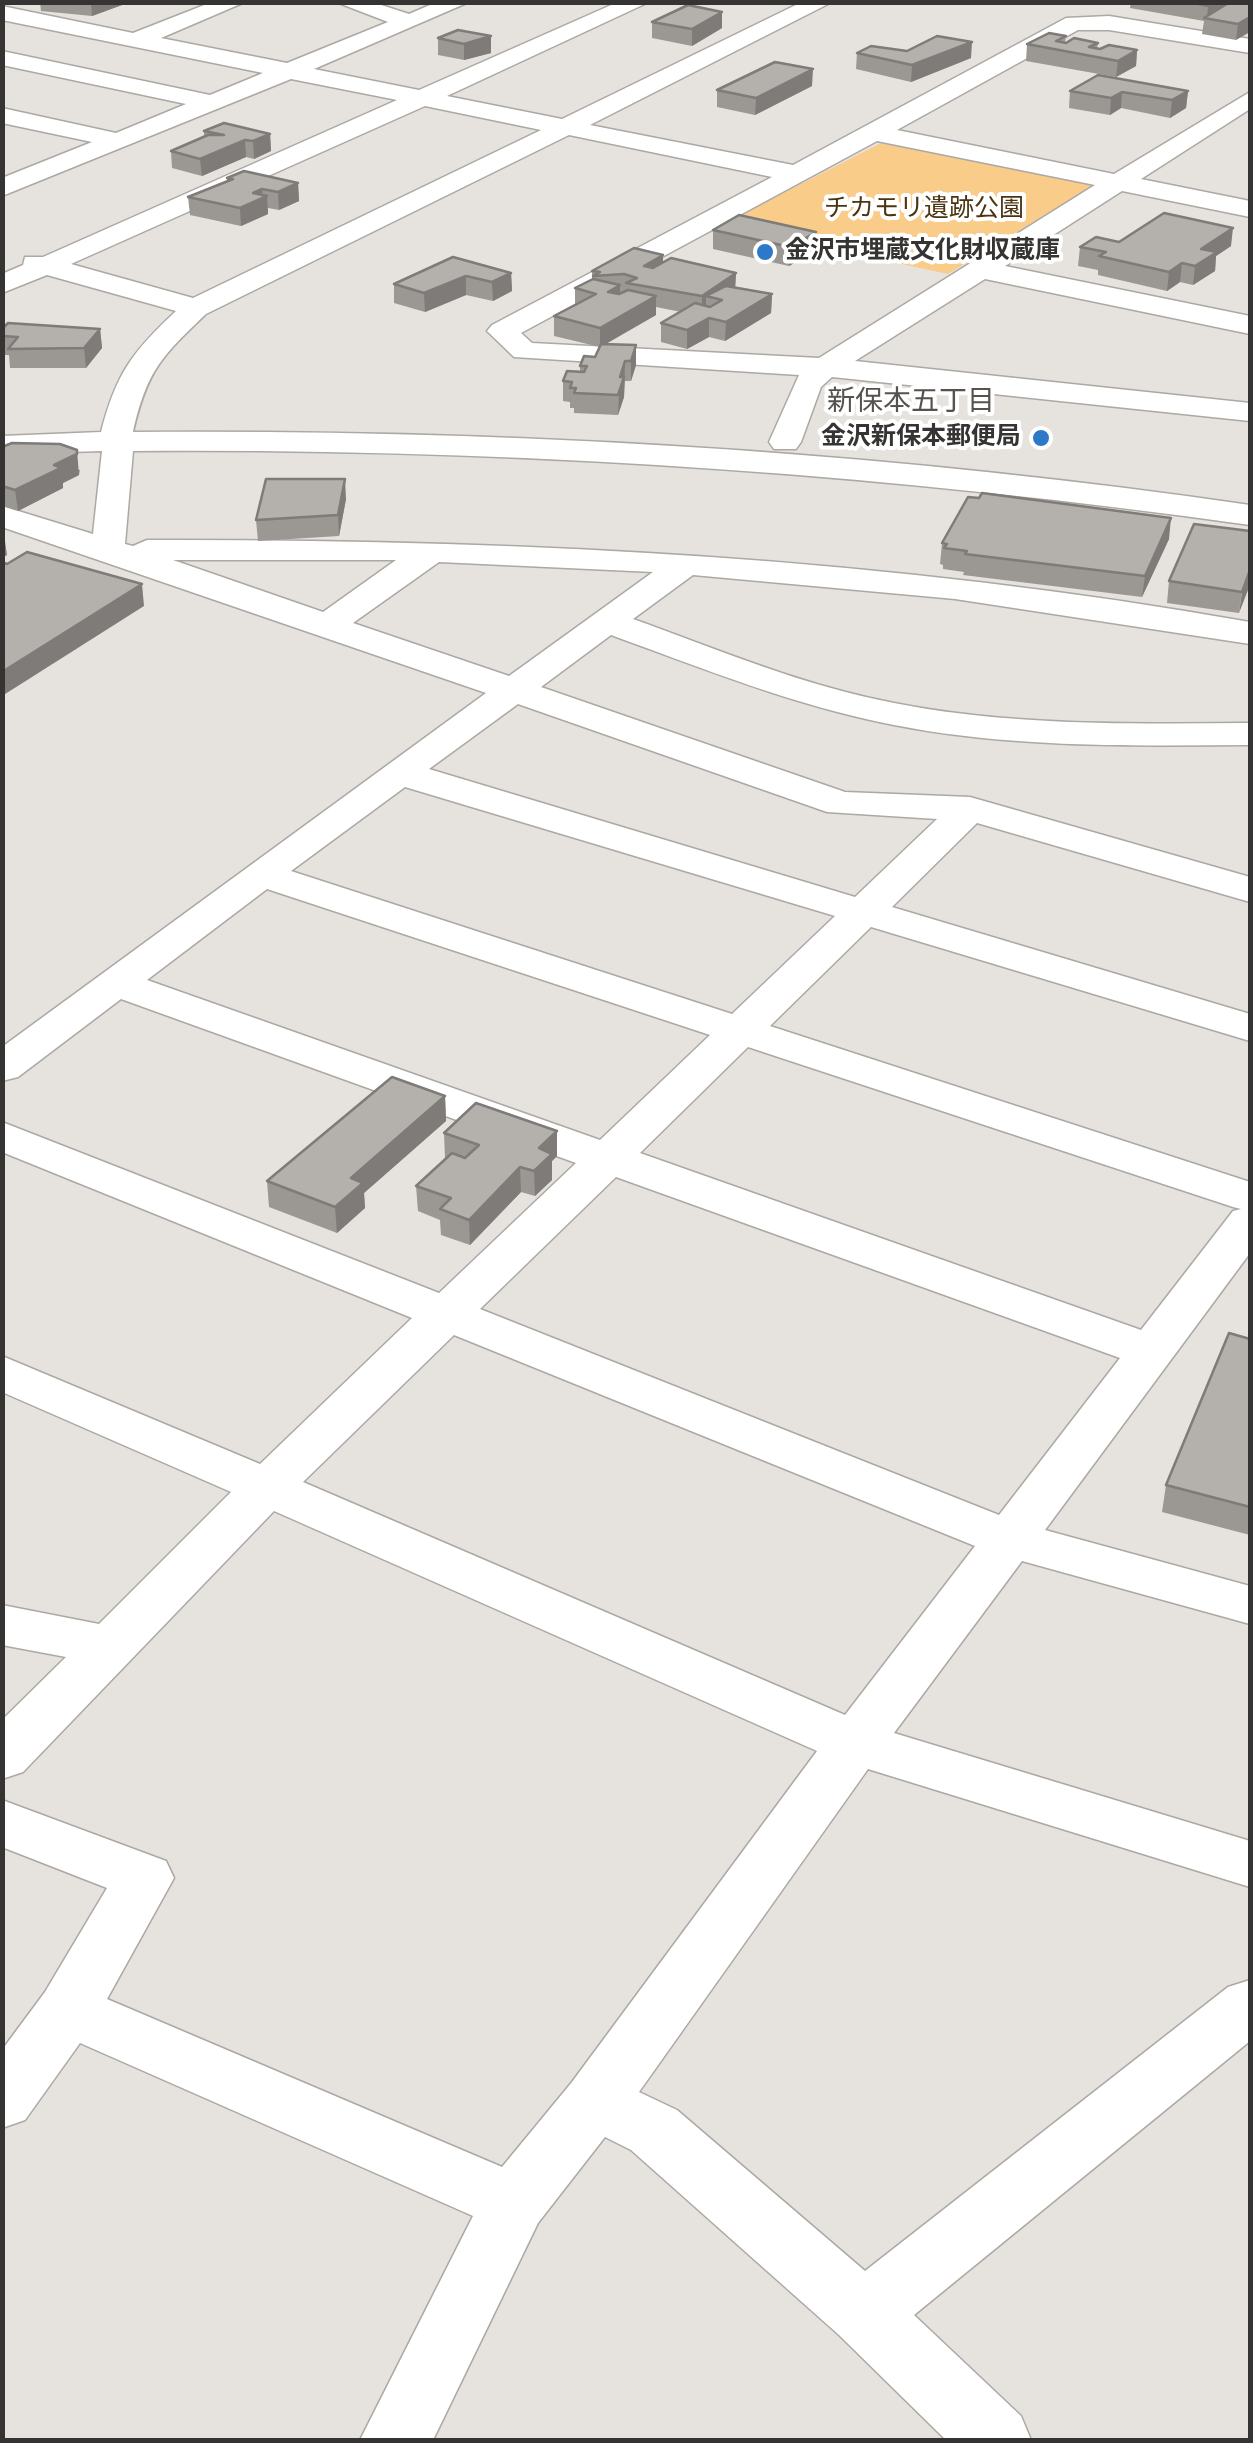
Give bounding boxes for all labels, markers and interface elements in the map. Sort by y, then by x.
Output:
park label: チカモリ遺跡公園 [824,195,1024,225]
place label: 金沢市埋蔵文化財収蔵庫 [785,237,1060,267]
marker: 金沢市埋蔵文化財収蔵庫 [754,241,776,263]
district label: 新保本五丁目 [827,386,995,420]
place label: 金沢新保本郵便局 [821,423,1021,453]
marker: 金沢新保本郵便局 [1030,427,1052,449]

